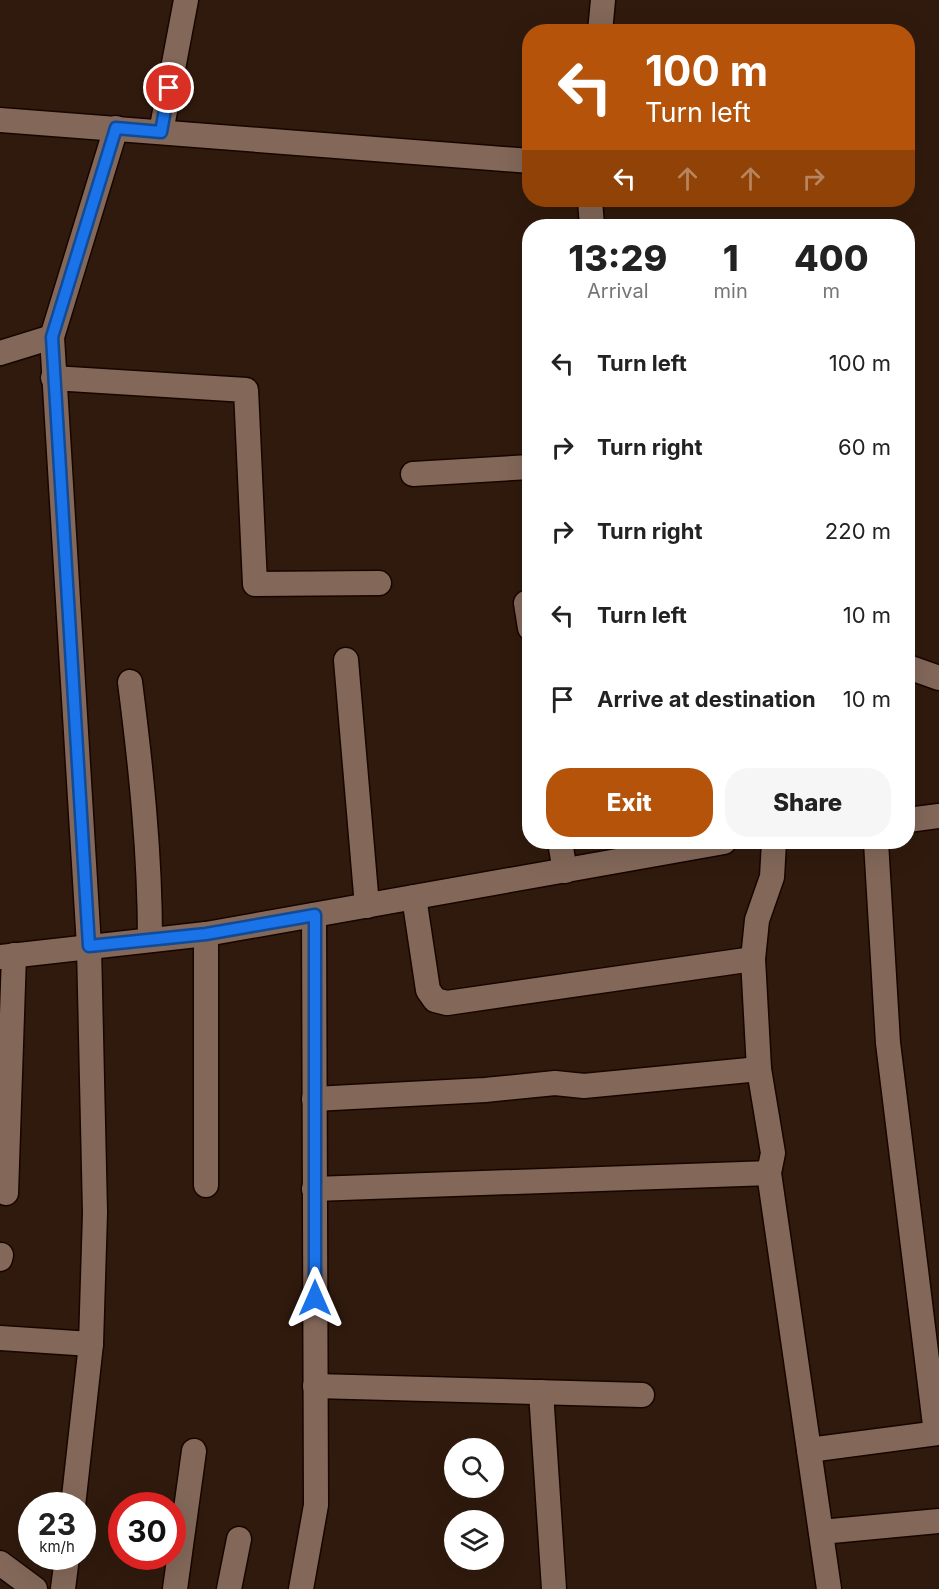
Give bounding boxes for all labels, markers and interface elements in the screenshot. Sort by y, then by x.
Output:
text: 100 m [645,45,768,96]
icon: left [546,48,624,126]
pin [143,62,194,113]
icon: arrive [152,71,185,104]
text: Turn left [645,96,751,129]
icon: left [608,162,641,195]
icon: ahead [671,162,704,195]
icon: ahead [734,162,767,195]
icon: right [797,162,830,195]
text: 13:29 [568,236,667,280]
text: 1 [723,236,739,280]
text: 400 [794,236,869,280]
text: Arrival [587,279,649,303]
text: min [714,279,748,303]
text: m [823,279,840,303]
icon: left [546,347,579,380]
text: Turn left [597,350,687,376]
text: 100 m [829,350,891,376]
icon: right [546,431,579,464]
text: Turn right [597,434,703,460]
text: 60 m [838,434,891,460]
icon: right [546,515,579,548]
text: Turn right [597,518,703,544]
text: 220 m [825,518,891,544]
icon: left [546,599,579,632]
text: Turn left [597,602,687,628]
text: 10 m [843,602,891,628]
icon: arrive [546,683,579,716]
text: Arrive at destination [597,686,816,712]
text: 10 m [843,686,891,712]
button: Exit [546,768,713,837]
button: Share [725,768,891,837]
position arrow [283,1266,347,1330]
map controls [444,1438,504,1570]
button: search [444,1438,504,1498]
speed limit sign: 30 [108,1492,186,1570]
text: 23 [38,1506,76,1542]
button: layers [444,1510,504,1570]
text: km/h [39,1537,75,1556]

